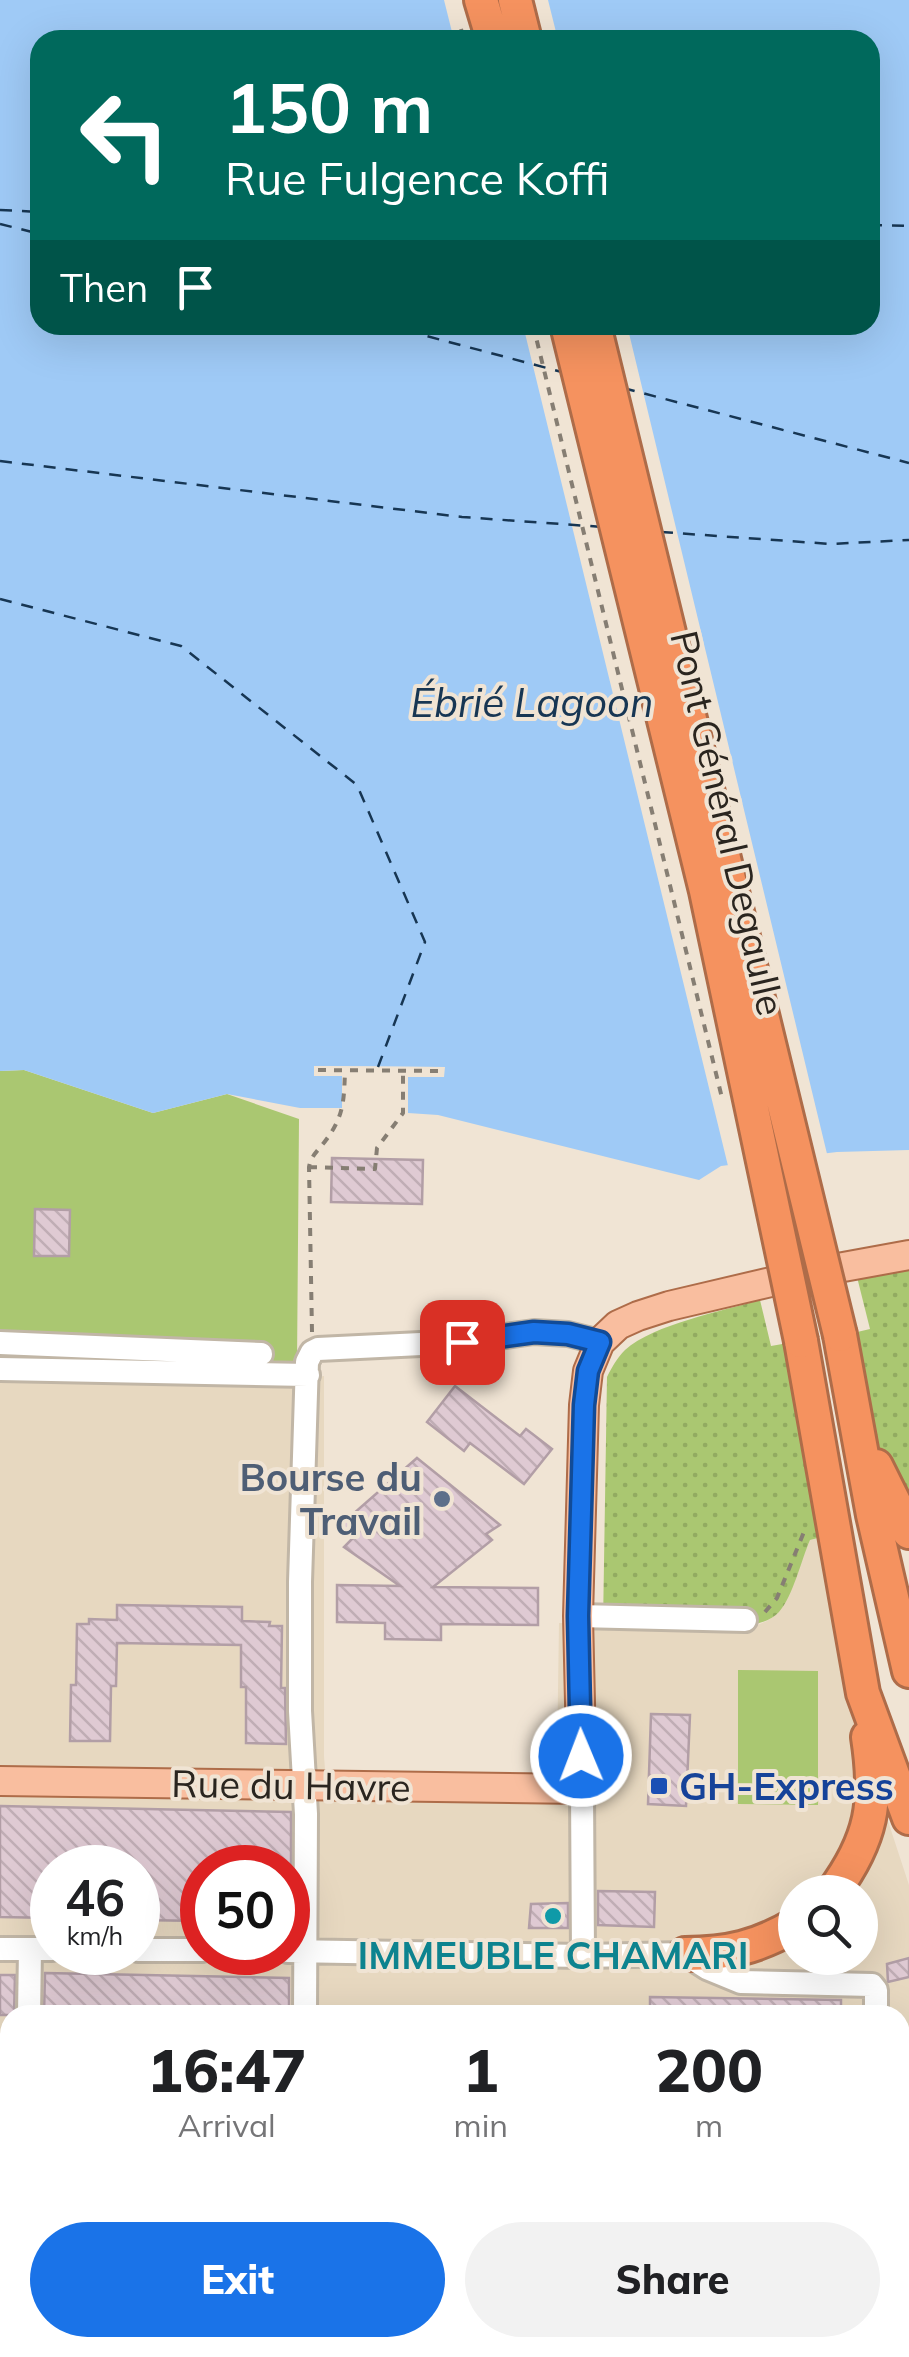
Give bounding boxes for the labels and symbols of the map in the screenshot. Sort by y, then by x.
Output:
street label: Pont Général Degaulle [660,626,796,1020]
water label: Ébrié Lagoon [411,677,653,727]
pin [420,1300,505,1385]
place label: Bourse du Travail [239,1453,422,1545]
marker: Bourse du Travail [431,1488,453,1510]
position arrow [529,1704,633,1808]
street label: Rue du Havre [171,1759,411,1811]
place label: GH-Express [679,1762,894,1810]
marker: GH-Express [648,1775,670,1797]
speed limit sign: 50 [180,1845,310,1975]
marker: IMMEUBLE CHAMARI [542,1905,564,1927]
place label: IMMEUBLE CHAMARI [357,1931,749,1979]

